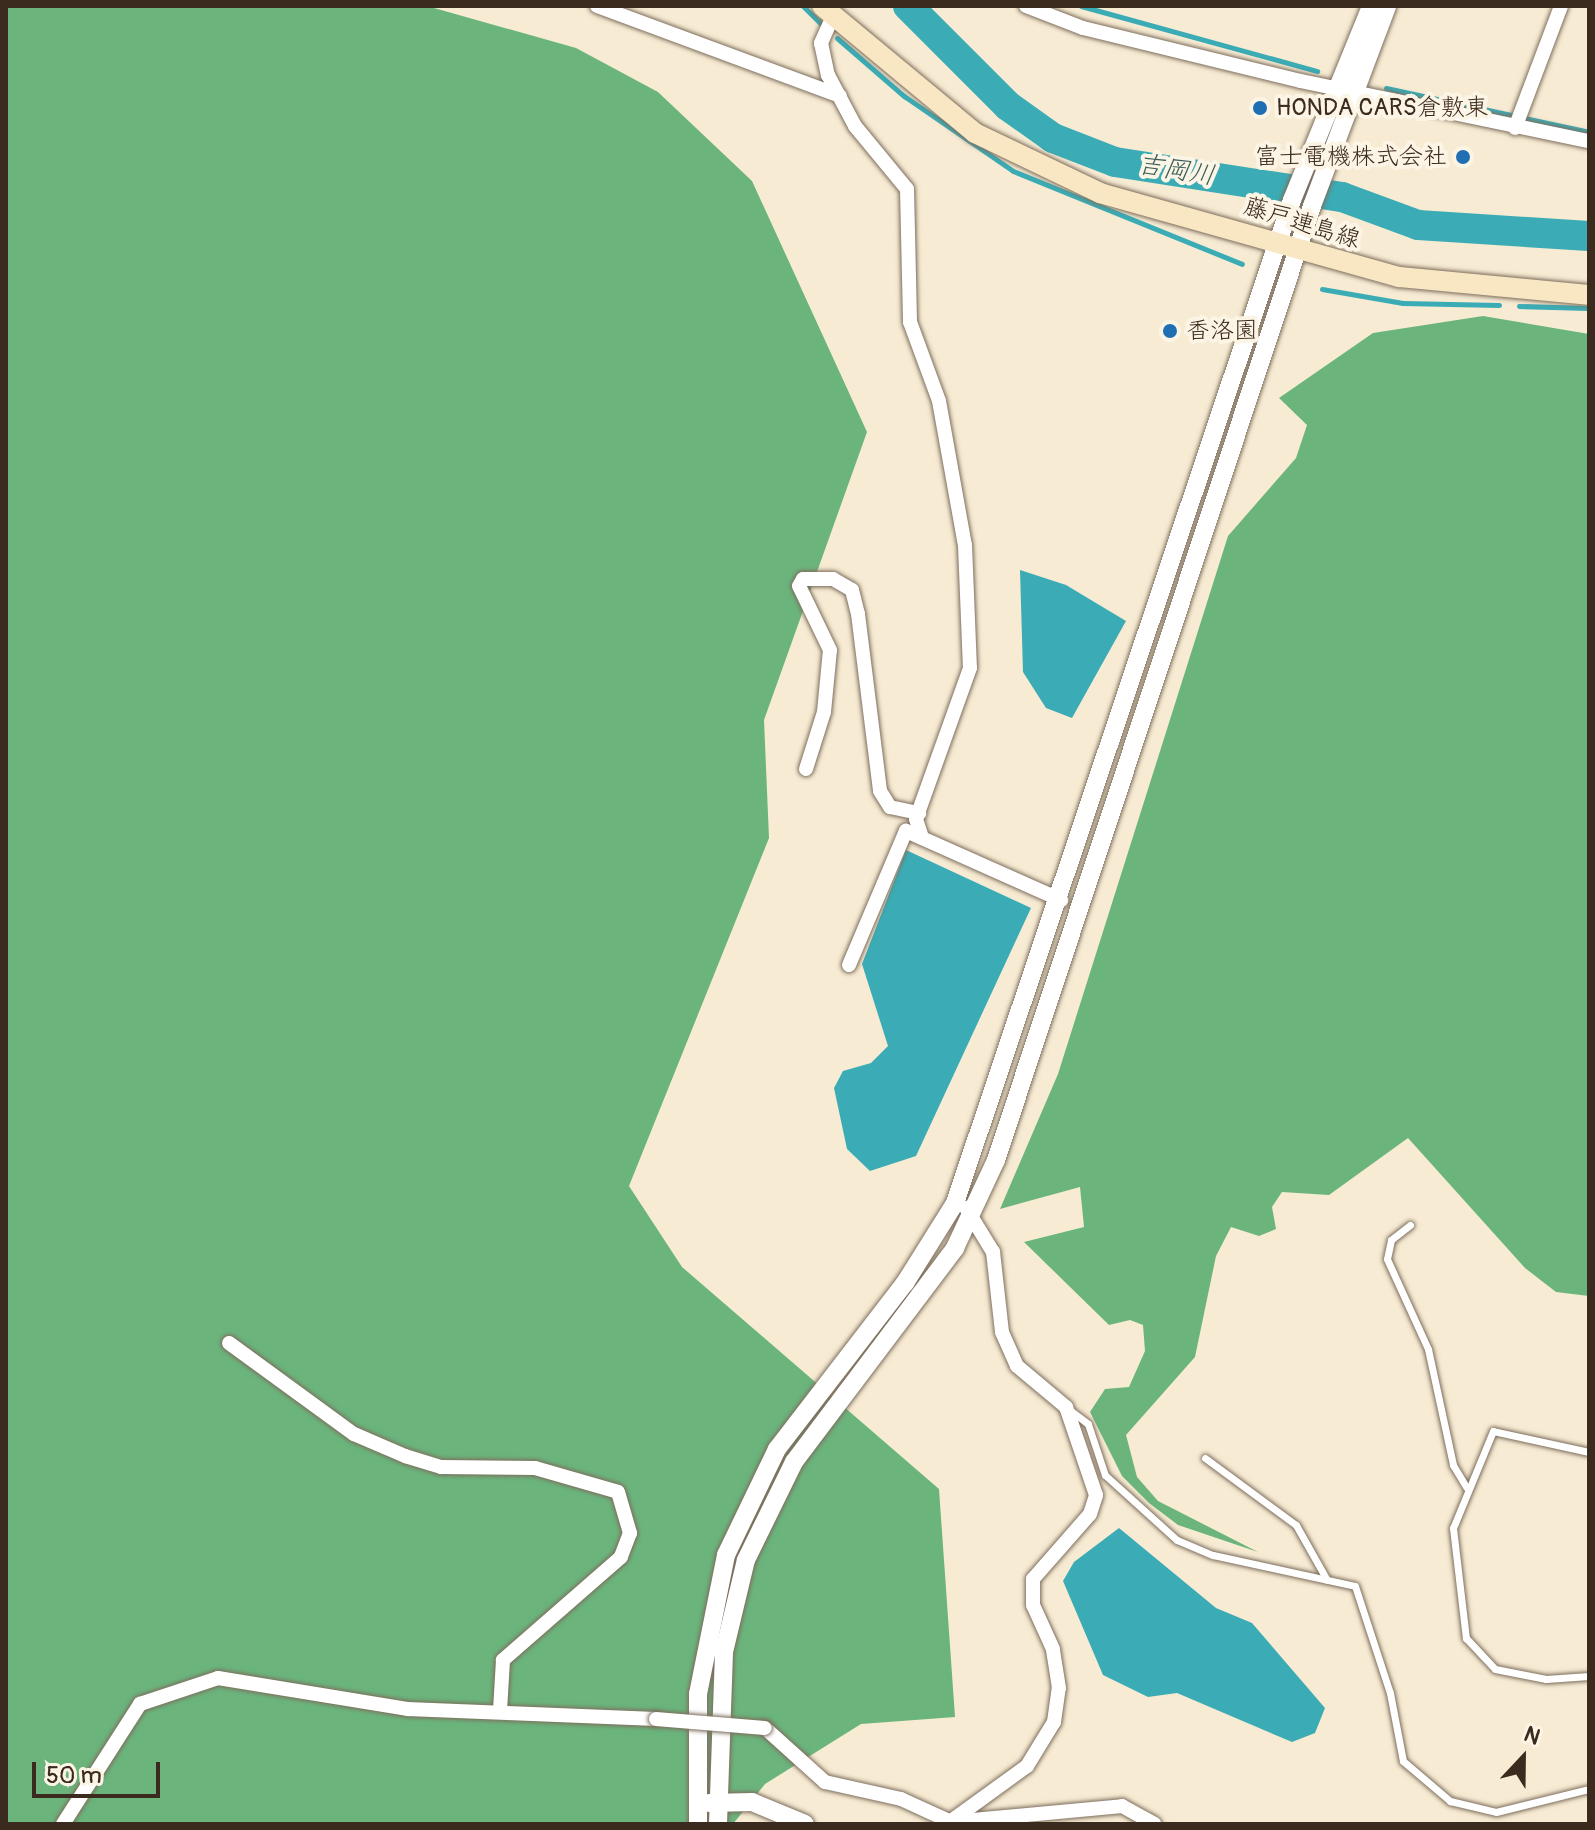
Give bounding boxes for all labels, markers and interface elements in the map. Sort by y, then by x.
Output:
place label: HONDA CARS倉敷東 [1276,94,1489,122]
marker: HONDA CARS倉敷東 [1251,99,1269,117]
place label: 富士電機株式会社 [1255,143,1447,171]
marker: 富士電機株式会社 [1454,148,1472,166]
water label: 吉岡川 [1135,149,1217,193]
street label: 藤戸連島線 [1240,192,1364,254]
place label: 香洛園 [1186,317,1258,345]
marker: 香洛園 [1161,322,1179,340]
north arrow [1483,1718,1563,1798]
text: N [1520,1720,1544,1752]
scale bar [36,1746,164,1796]
text: 50 m [46,1761,102,1790]

